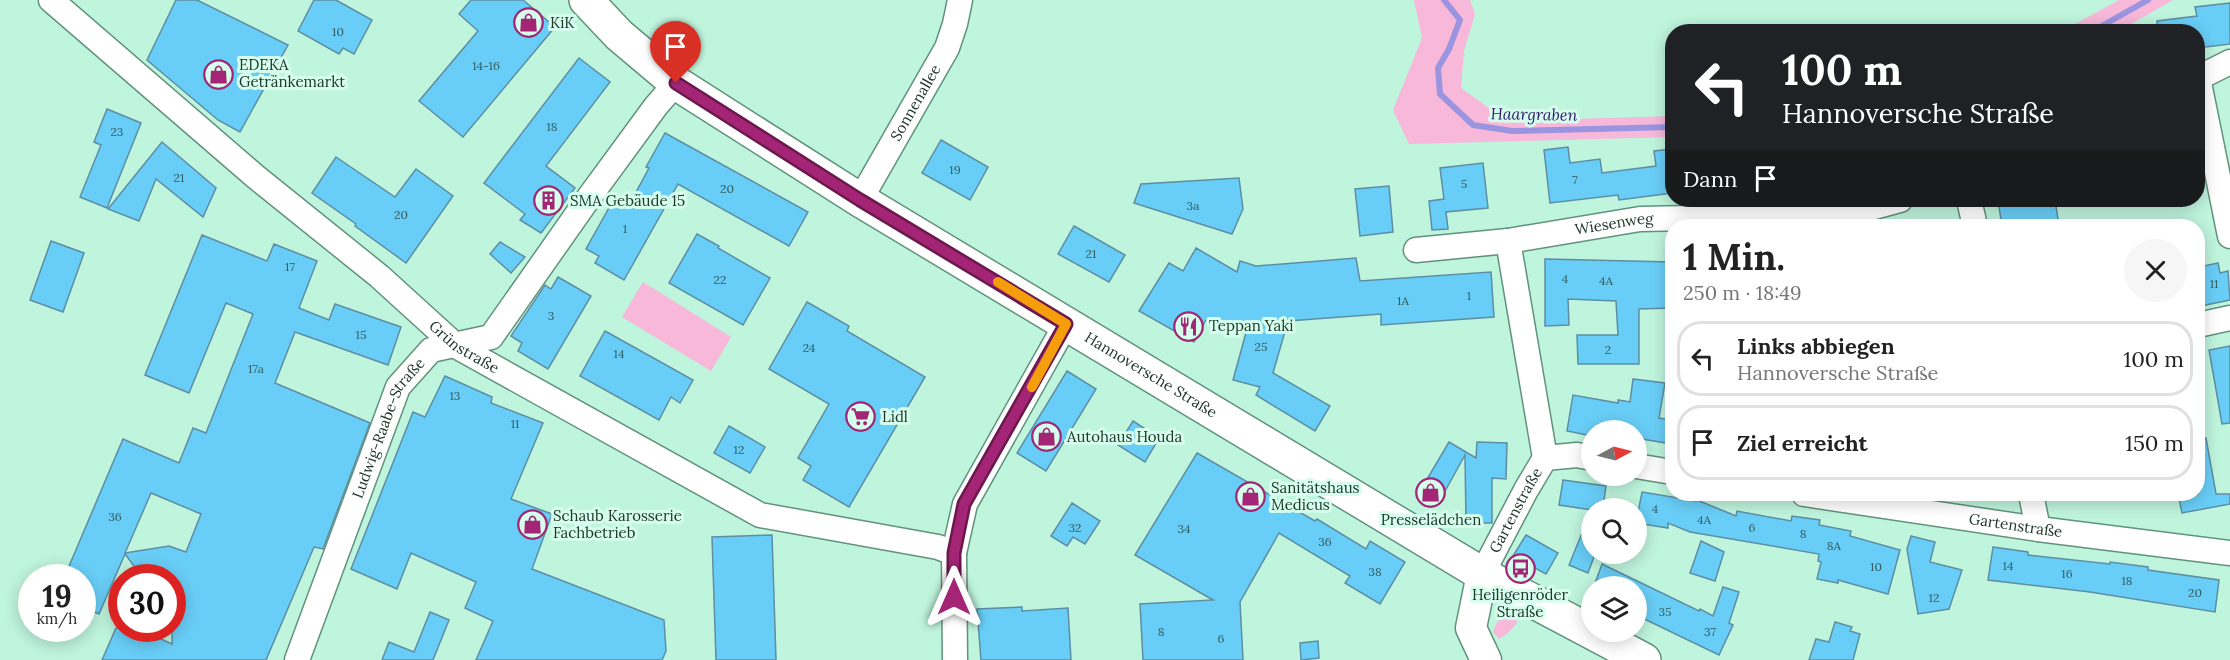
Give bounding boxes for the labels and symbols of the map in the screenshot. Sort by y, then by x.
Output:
shop icon: KiK [513,7,545,39]
place label: KiK [550,13,575,32]
pin [650,21,701,83]
house number: 10 [332,24,344,39]
place label: EDEKA Getränkemarkt [239,55,345,91]
shop icon: EDEKA Getränkemarkt [202,58,234,90]
house number: 14-16 [472,58,500,73]
street label: Sonnenallee [886,61,945,144]
water label: Haargraben [1490,103,1578,125]
house number: 18 [546,119,558,134]
house number: 23 [111,124,124,139]
house number: 19 [949,162,961,177]
house number: 21 [174,170,184,185]
house number: 7 [1572,172,1578,187]
house number: 5 [1461,176,1467,191]
house number: 20 [720,181,734,196]
building icon: SMA Gebäude 15 [533,185,565,217]
place label: SMA Gebäude 15 [570,191,685,210]
house number: 3a [1187,198,1199,213]
house number: 20 [394,207,408,222]
street label: Wiesenweg [1573,209,1654,239]
house number: 1 [623,221,627,236]
house number: 21 [1086,246,1096,261]
house number: 17 [285,259,295,274]
house number: 4 [1562,271,1569,286]
house number: 22 [714,272,726,287]
house number: 4A [1599,273,1613,288]
house number: 11 [2210,276,2218,291]
house number: 1 [1467,288,1471,303]
house number: 1A [1397,293,1409,308]
house number: 3 [548,308,555,323]
restaurant icon: Teppan Yaki [1172,310,1204,342]
street label: Grünstraße [425,316,503,377]
place label: Teppan Yaki [1209,316,1293,335]
house number: 15 [356,327,366,342]
street label: Hannoversche Straße [1081,327,1221,422]
house number: 25 [1255,339,1267,354]
house number: 24 [803,340,816,355]
house number: 2 [1605,342,1611,357]
house number: 14 [614,346,625,361]
street label: Ludwig-Raabe-Straße [348,354,429,501]
house number: 17a [248,361,264,376]
house number: 13 [449,388,461,403]
supermarket icon: Lidl [845,401,877,433]
place label: Lidl [882,407,908,426]
house number: 11 [511,416,519,431]
north arrow [1581,420,1647,486]
shop icon: Autohaus Houda [1030,421,1062,453]
place label: Autohaus Houda [1066,427,1182,446]
house number: 12 [734,442,744,457]
street label: Gartenstraße [1485,464,1546,556]
shop icon: Presselädchen [1415,477,1447,509]
place label: Sanitätshaus Medicus [1271,478,1360,514]
shop icon: Sanitätshaus Medicus [1234,481,1266,513]
house number: 4 [1652,501,1659,516]
place label: Schaub Karosserie Fachbetrieb [553,506,682,542]
house number: 36 [108,509,122,524]
shop icon: Schaub Karosserie Fachbetrieb [516,509,548,541]
street label: Gartenstraße [1968,509,2064,541]
place label: Presselädchen [1381,510,1481,529]
house number: 4A [1697,512,1711,527]
house number: 32 [1068,520,1082,535]
house number: 6 [1749,520,1756,535]
house number: 34 [1177,521,1191,536]
house number: 8 [1800,526,1807,541]
house number: 36 [1318,534,1332,549]
house number: 8A [1827,538,1842,553]
bus stop icon: Heiligenröder Straße [1504,552,1536,584]
house number: 14 [2003,558,2014,573]
house number: 10 [1870,559,1882,574]
speed limit sign: 30 [108,564,186,642]
house number: 38 [1368,564,1382,579]
position arrow [922,565,986,629]
house number: 16 [2061,566,2073,581]
house number: 18 [2121,573,2133,588]
place label: Heiligenröder Straße [1472,585,1569,621]
house number: 20 [2188,585,2202,600]
house number: 12 [1929,590,1939,605]
house number: 35 [1658,604,1672,619]
house number: 8 [1158,624,1165,639]
house number: 37 [1704,624,1716,639]
house number: 6 [1218,631,1225,646]

